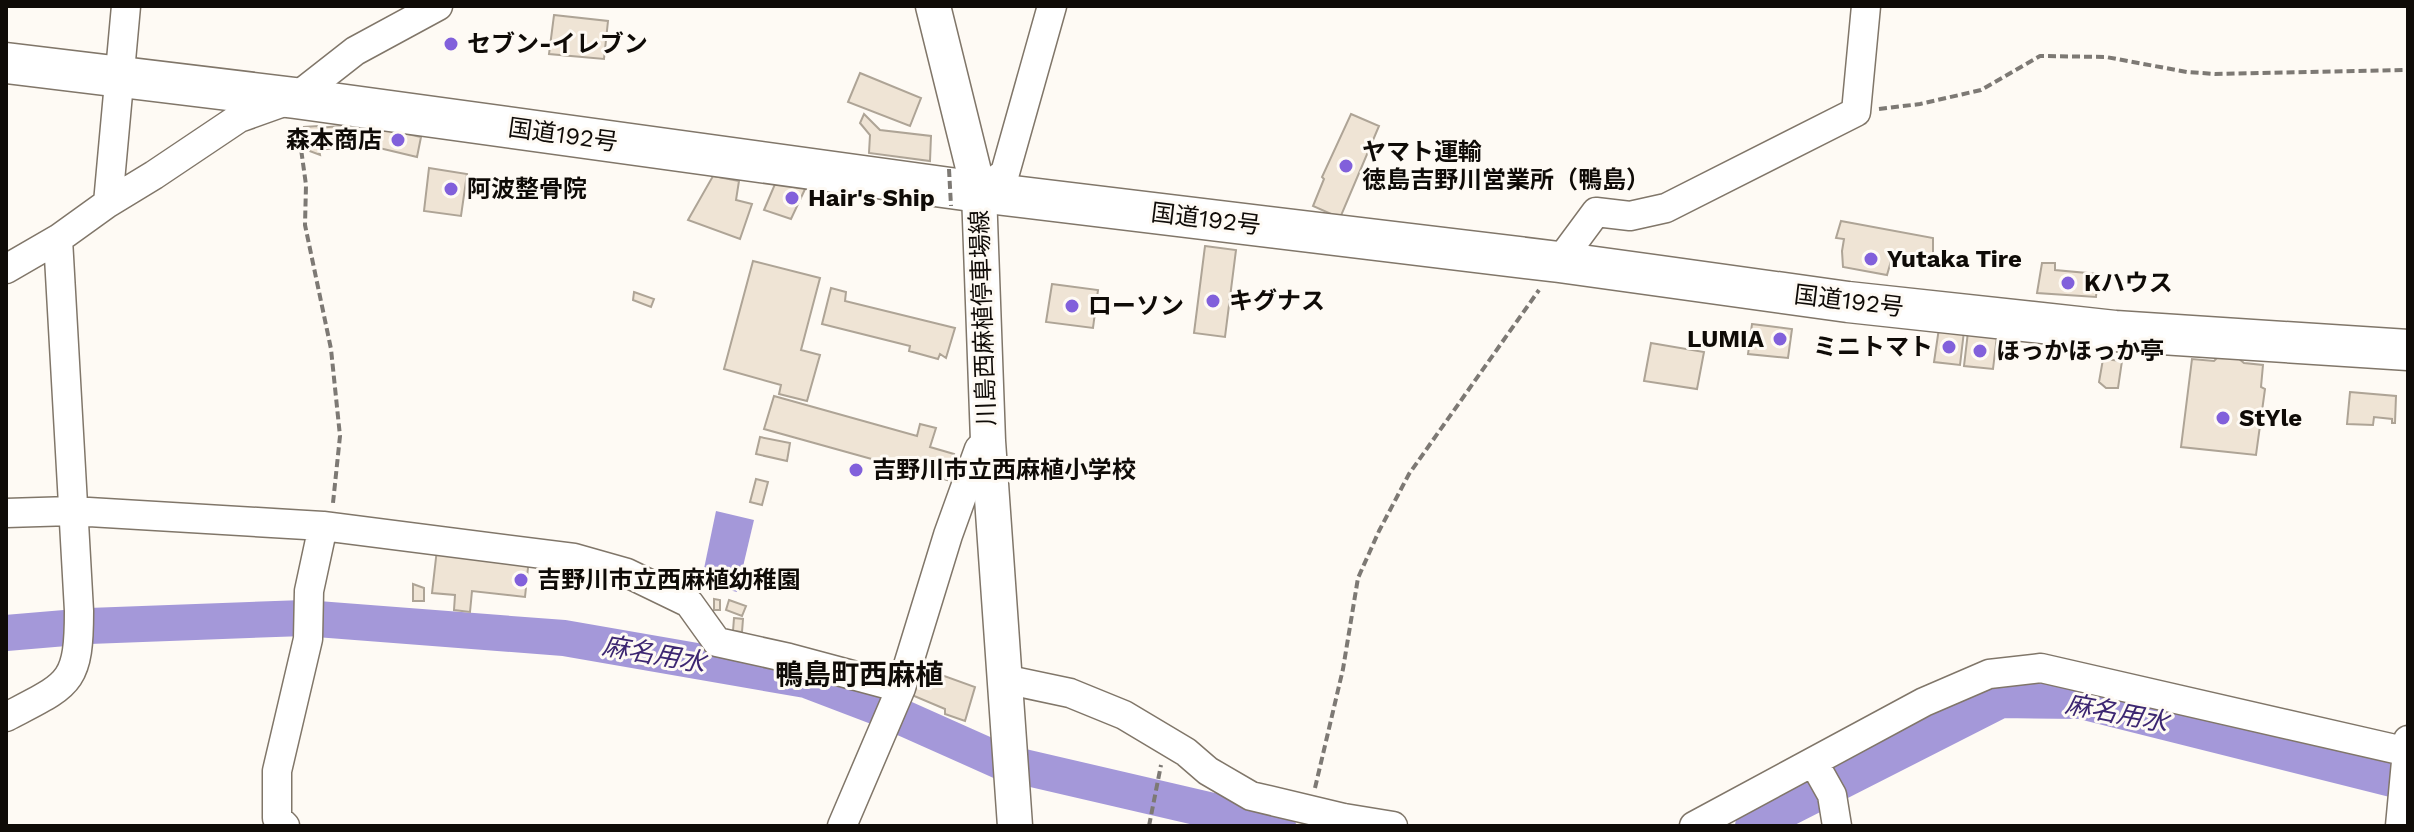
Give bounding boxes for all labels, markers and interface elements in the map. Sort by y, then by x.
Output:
place label: セブン-イレブン [467,30,648,58]
marker: セブン-イレブン [442,35,460,53]
street label: 国道192号 [507,113,619,157]
place label: 森本商店 [286,126,382,154]
marker: 森本商店 [389,131,407,149]
place label: ヤマト運輸 徳島吉野川営業所（鴨島） [1362,138,1650,194]
marker: ヤマト運輸 徳島吉野川営業所（鴨島） [1337,157,1355,175]
place label: 阿波整骨院 [467,175,587,203]
marker: 阿波整骨院 [442,180,460,198]
place label: Hair's Ship [808,184,935,212]
marker: Hair's Ship [783,189,801,207]
street label: 国道192号 [1150,198,1262,240]
street label: 川島西麻植停車場線 [965,210,1001,426]
place label: Yutaka Tire [1887,245,2022,273]
marker: Yutaka Tire [1862,250,1880,268]
place label: Kハウス [2084,269,2173,297]
marker: Kハウス [2059,274,2077,292]
street label: 国道192号 [1793,280,1905,322]
place label: キグナス [1229,287,1325,315]
place label: ローソン [1088,292,1184,320]
marker: キグナス [1204,292,1222,310]
marker: ローソン [1063,297,1081,315]
place label: LUMIA [1687,325,1765,353]
marker: LUMIA [1771,330,1789,348]
place label: ミニトマト [1813,333,1933,361]
place label: ほっかほっか亭 [1996,337,2164,365]
marker: ミニトマト [1940,338,1958,356]
marker: ほっかほっか亭 [1971,342,1989,360]
place label: StYle [2239,404,2302,432]
marker: StYle [2214,409,2232,427]
place label: 吉野川市立西麻植小学校 [872,456,1136,484]
marker: 吉野川市立西麻植小学校 [847,461,865,479]
place label: 吉野川市立西麻植幼稚園 [537,566,801,594]
marker: 吉野川市立西麻植幼稚園 [512,571,530,589]
water label: 麻名用水 [600,630,711,678]
district label: 鴨島町西麻植 [775,658,943,691]
water label: 麻名用水 [2063,688,2174,738]

